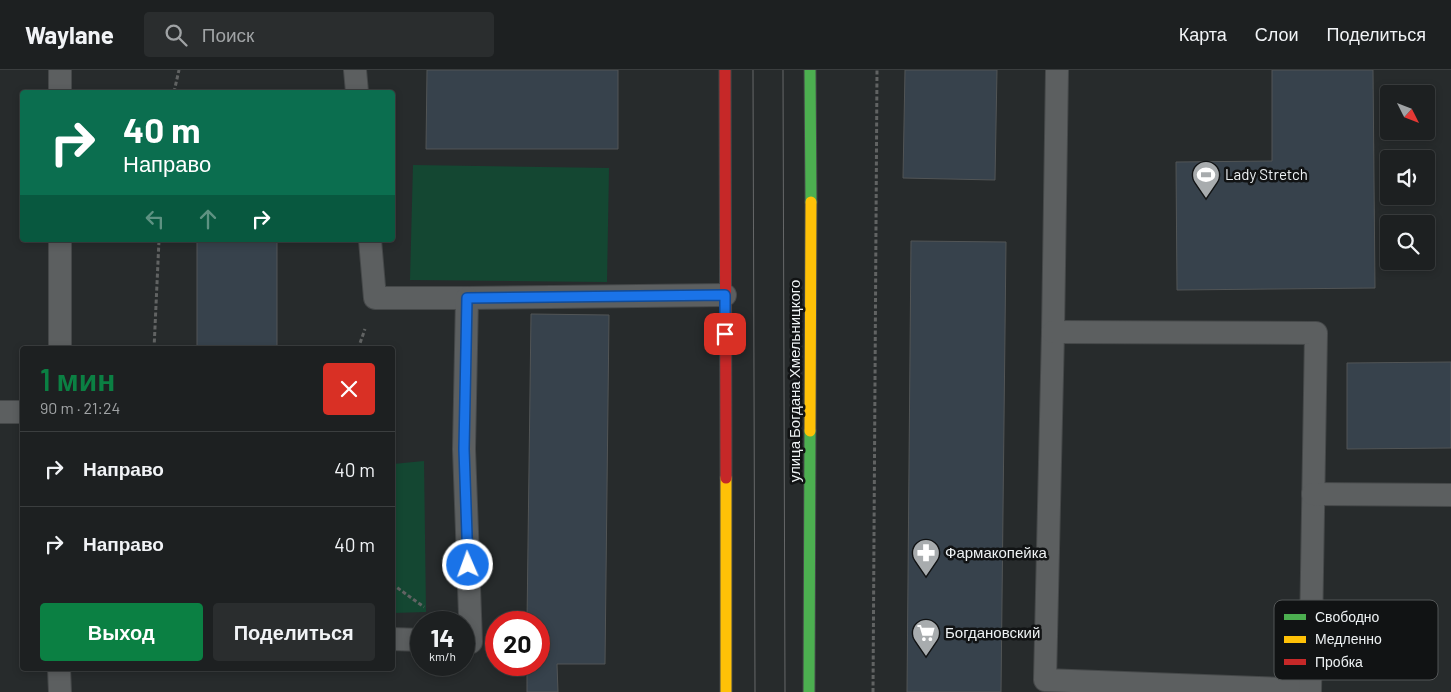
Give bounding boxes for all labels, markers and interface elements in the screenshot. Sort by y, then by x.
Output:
search box [144,12,494,57]
text: Waylane [25,20,114,49]
icon: search [162,21,190,49]
text: Поиск [202,23,254,46]
text: Карта [1179,23,1227,45]
text: Слои [1255,23,1299,45]
text: Поделиться [1327,23,1426,45]
north arrow [1380,85,1435,140]
map controls [1380,85,1435,270]
text: 40 m [123,108,200,150]
icon: right [40,110,105,175]
text: Направо [123,150,211,176]
button: sound [1380,150,1435,205]
sports icon: Lady Stretch [1191,160,1221,199]
place label: Lady Stretch [1225,165,1308,183]
icon: left [141,205,169,233]
icon: ahead [194,205,222,233]
icon: right [247,205,275,233]
button: search [1380,215,1435,270]
street label: улица Богдана Хмельницкого [785,280,803,482]
pin [704,313,746,355]
icon: arrive [711,320,739,348]
text: 1 мин [40,361,115,397]
button: close [323,363,375,415]
text: 90 m · 21:24 [40,398,120,417]
icon: right [40,455,68,483]
text: Направо [83,457,164,480]
text: 40 m [334,458,375,481]
icon: right [40,530,68,558]
text: Направо [83,532,164,555]
text: 40 m [334,533,375,556]
position arrow [441,538,493,590]
pharmacy icon: Фармакопейка [911,538,941,577]
place label: Фармакопейка [945,543,1048,561]
legend [1274,600,1438,680]
button: Выход [40,603,203,661]
button: Поделиться [213,603,375,661]
text: Свободно [1315,608,1380,625]
speed limit sign: 20 [485,611,550,676]
supermarket icon: Богдановский [911,618,941,657]
text: 14 [431,622,454,652]
place label: Богдановский [945,623,1040,641]
text: Медленно [1315,630,1382,647]
text: km/h [429,649,456,663]
text: Пробка [1315,653,1363,670]

